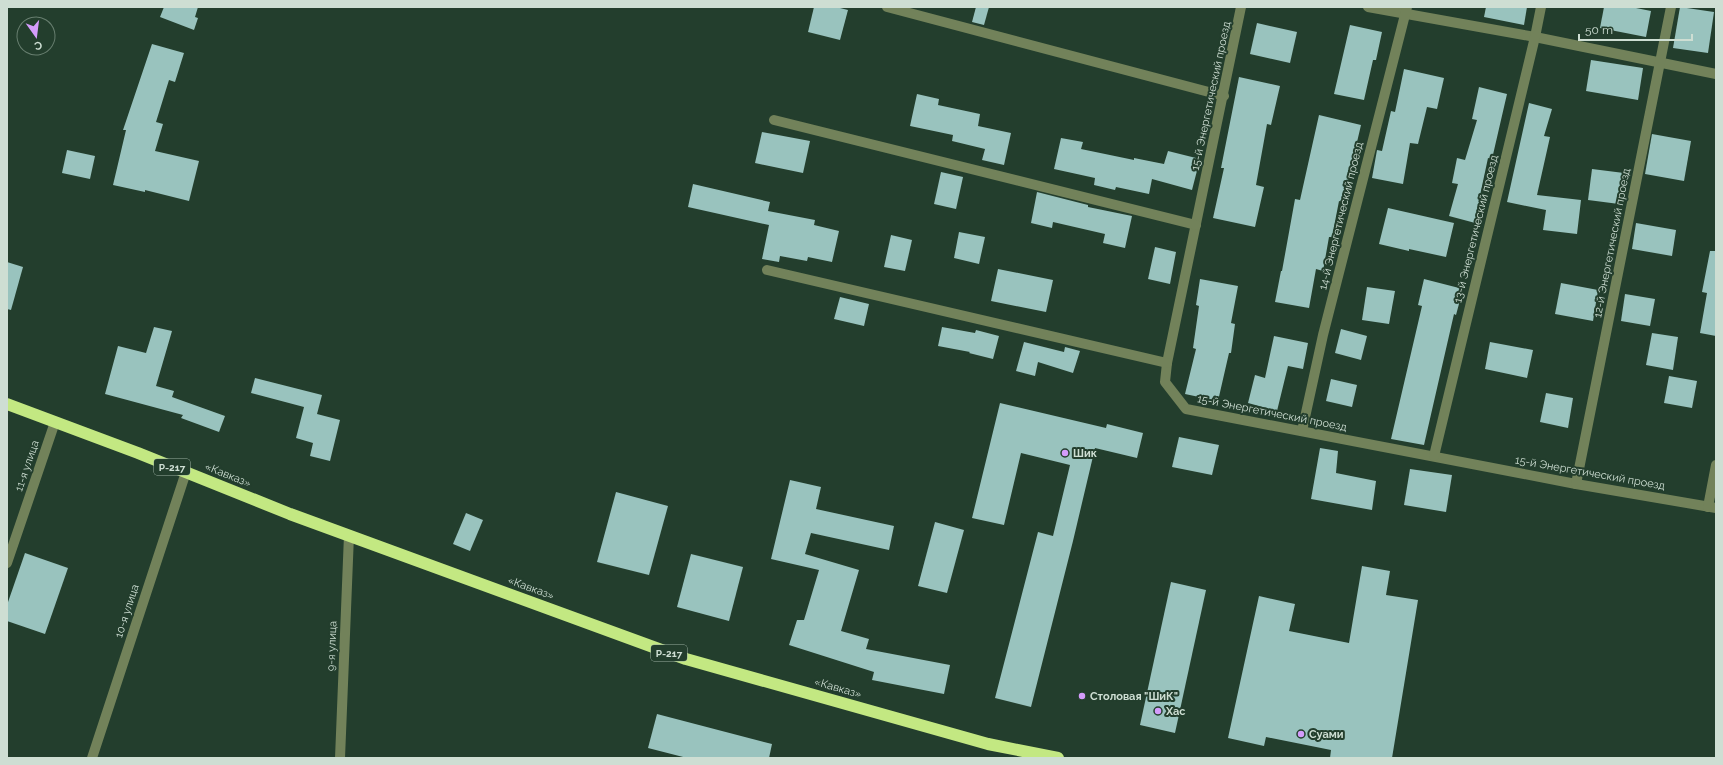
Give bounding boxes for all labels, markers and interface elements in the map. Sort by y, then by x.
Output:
north arrow [16,16,56,56]
scale bar [1579,16,1692,42]
street label: 15-й Энергетический проезд [1189,20,1233,172]
text: 50 m [1585,23,1613,37]
text: С [33,38,44,53]
street label: 14-й Энергетический проезд [1316,140,1366,291]
street label: 13-й Энергетический проезд [1451,153,1501,304]
street label: 12-й Энергетический проезд [1591,167,1633,319]
street label: 15-й Энергетический проезд [1196,392,1348,434]
street label: 11-я улица [12,439,42,493]
place label: Шик [1073,447,1098,460]
marker: Шик [1060,448,1070,458]
street label: 15-й Энергетический проезд [1514,453,1667,493]
road number: Р-217 [154,459,190,475]
street label: «Кавказ» [203,460,253,490]
street label: «Кавказ» [506,574,556,602]
street label: 10-я улица [112,583,142,639]
street label: 9-я улица [325,621,339,671]
road number: Р-217 [651,645,687,661]
street label: «Кавказ» [813,675,863,701]
place label: Столовая "ШиК" [1090,690,1178,703]
marker: Столовая "ШиК" [1077,691,1087,701]
place label: Хас [1165,705,1186,718]
marker: Хас [1153,706,1163,716]
place label: Суами [1309,728,1344,741]
marker: Суами [1296,729,1306,739]

